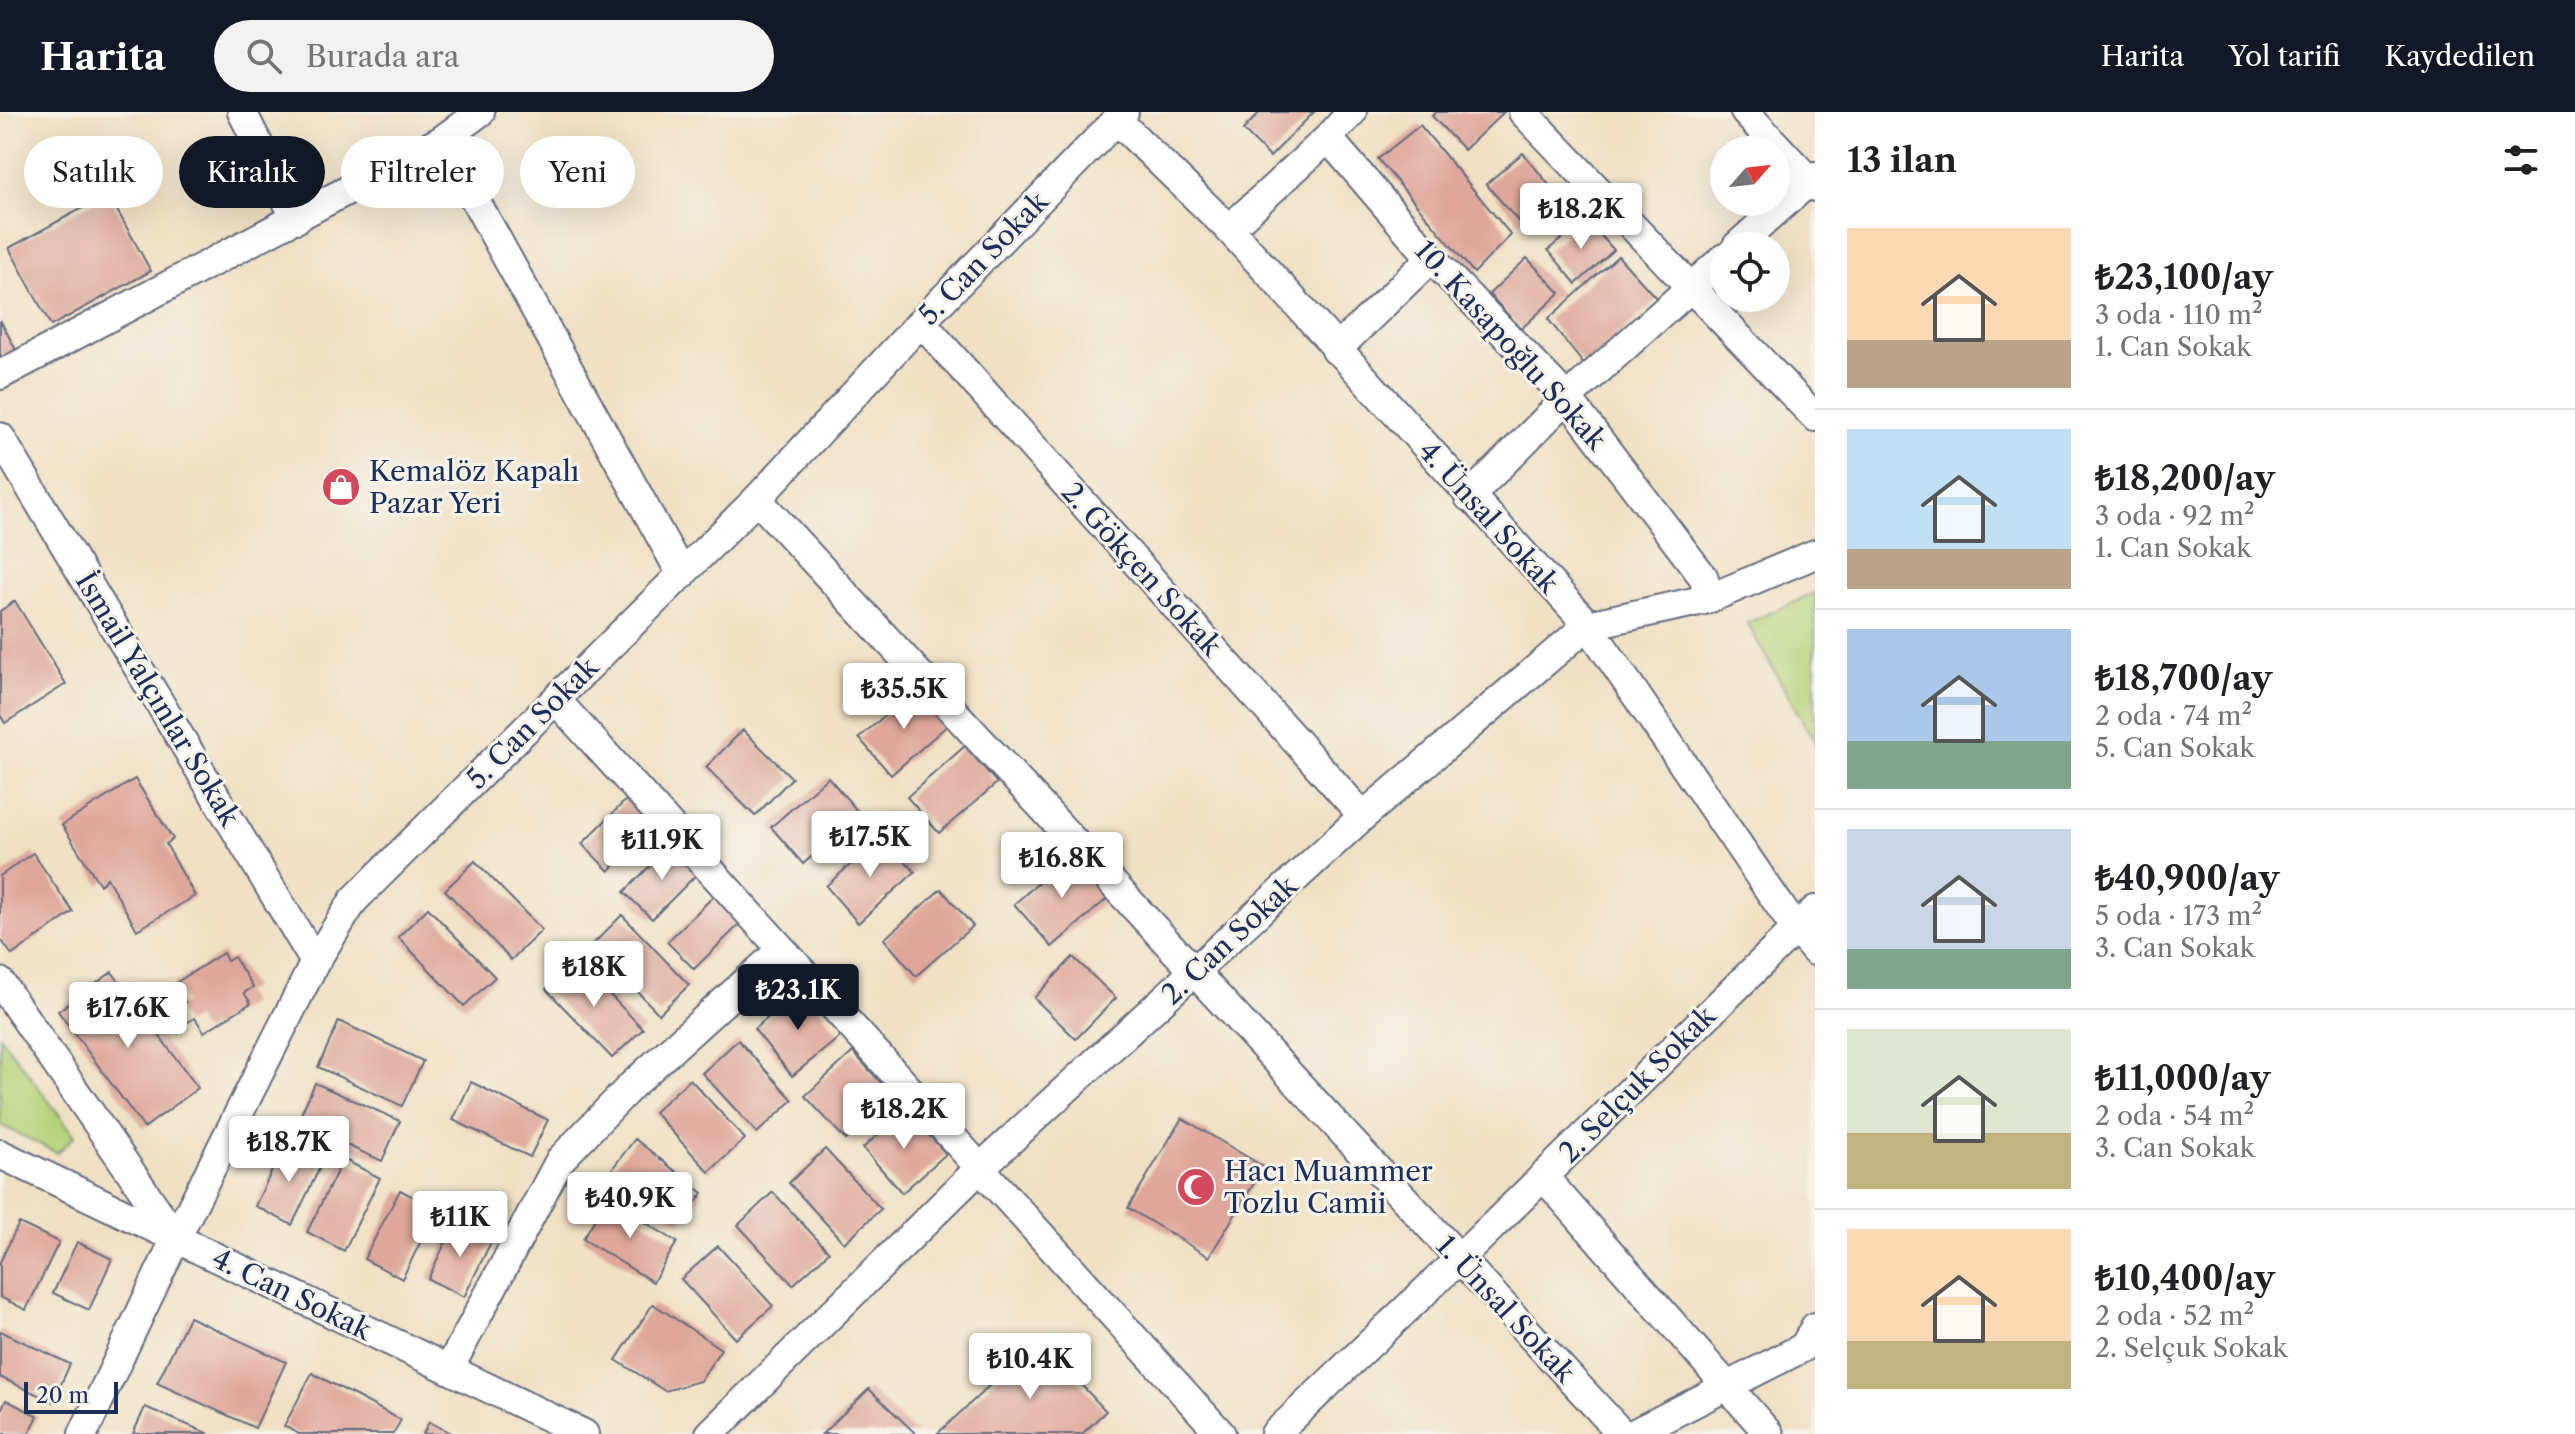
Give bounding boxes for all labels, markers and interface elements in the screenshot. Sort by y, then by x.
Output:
search box [214,20,774,92]
text: Harita [40,33,166,80]
icon: search [242,34,286,78]
text: Burada ara [306,38,459,75]
text: Harita [2101,39,2184,73]
text: Yol tarifi [2228,39,2341,73]
text: Kaydedilen [2385,39,2535,73]
chip: Satılık [24,136,163,208]
chip: Kiralık [179,136,325,208]
chip: Filtreler [341,136,504,208]
chip: Yeni [520,136,635,208]
north arrow [1710,136,1790,216]
map controls [1710,136,1790,312]
icon: filters [2499,138,2543,182]
text: 13 ilan [1847,139,1957,181]
street label: 5. Can Sokak [911,183,1056,332]
pin: ₺18.2K [1516,183,1646,251]
text: ₺18.2K [1538,193,1624,225]
button: locate [1710,232,1790,312]
street label: 10. Kasapoğlu Sokak [1408,233,1615,458]
text: ₺23,100/ay [2095,256,2273,298]
icon: home [1911,260,2007,356]
text: 3 oda · 110 m² [2095,299,2263,331]
text: 1. Can Sokak [2095,331,2251,363]
street label: 4. Ünsal Sokak [1412,434,1567,601]
place label: Kemalöz Kapalı Pazar Yeri [369,454,579,520]
text: ₺18,200/ay [2095,457,2275,499]
icon: home [1911,461,2007,557]
shop icon: Kemalöz Kapalı Pazar Yeri [320,466,362,508]
street label: 2. Gökçen Sokak [1055,475,1230,664]
text: 3 oda · 92 m² [2095,500,2255,532]
text: 1. Can Sokak [2095,532,2251,564]
street label: İsmail Yalçınlar Sokak [69,566,248,834]
street label: 5. Can Sokak [459,649,606,796]
text: ₺18,700/ay [2095,657,2272,699]
icon: home [1911,661,2007,757]
pin: ₺35.5K [839,663,969,731]
text: ₺35.5K [861,673,947,705]
text: 2 oda · 74 m² [2095,700,2252,732]
text: 5. Can Sokak [2095,732,2255,764]
pin: ₺17.5K [805,811,935,879]
pin: ₺11.9K [597,814,727,882]
text: ₺17.5K [829,821,911,853]
text: ₺11.9K [621,824,703,856]
pin: ₺16.8K [997,832,1127,900]
text: ₺16.8K [1019,842,1105,874]
text: ₺40,900/ay [2095,857,2279,899]
icon: home [1911,861,2007,957]
street label: 2. Can Sokak [1154,867,1305,1011]
text: 5 oda · 173 m² [2095,900,2262,932]
text: 3. Can Sokak [2095,932,2255,964]
pin: ₺18K [547,941,641,1009]
text: ₺18K [562,951,626,983]
pin: ₺23.1K [733,964,863,1032]
text: ₺23.1K [756,974,840,1006]
pin: ₺17.6K [63,982,193,1050]
text: ₺17.6K [87,992,169,1024]
street label: 2. Selçuk Sokak [1552,997,1724,1169]
text: ₺11,000/ay [2095,1057,2270,1099]
icon: home [1911,1061,2007,1157]
pin: ₺18.2K [839,1083,969,1151]
text: ₺18.2K [861,1093,947,1125]
text: 2 oda · 54 m² [2095,1100,2254,1132]
pin: ₺18.7K [224,1116,354,1184]
text: ₺18.7K [247,1126,331,1158]
text: 3. Can Sokak [2095,1132,2255,1164]
place label: Hacı Muammer Tozlu Camii [1224,1154,1433,1220]
mosque icon: Hacı Muammer Tozlu Camii [1175,1166,1217,1208]
pin: ₺40.9K [565,1172,695,1240]
text: ₺40.9K [585,1182,675,1214]
pin: ₺11K [413,1191,507,1259]
text: ₺11K [430,1201,490,1233]
street label: 1. Ünsal Sokak [1429,1229,1584,1391]
street label: 4. Can Sokak [207,1241,379,1348]
text: ₺10,400/ay [2095,1257,2275,1299]
icon: home [1911,1261,2007,1357]
text: 2 oda · 52 m² [2095,1300,2254,1332]
text: 2. Selçuk Sokak [2095,1332,2288,1364]
pin: ₺10.4K [965,1333,1095,1401]
text: ₺10.4K [987,1343,1073,1375]
scale bar [24,1378,118,1414]
text: 20 m [36,1382,89,1409]

